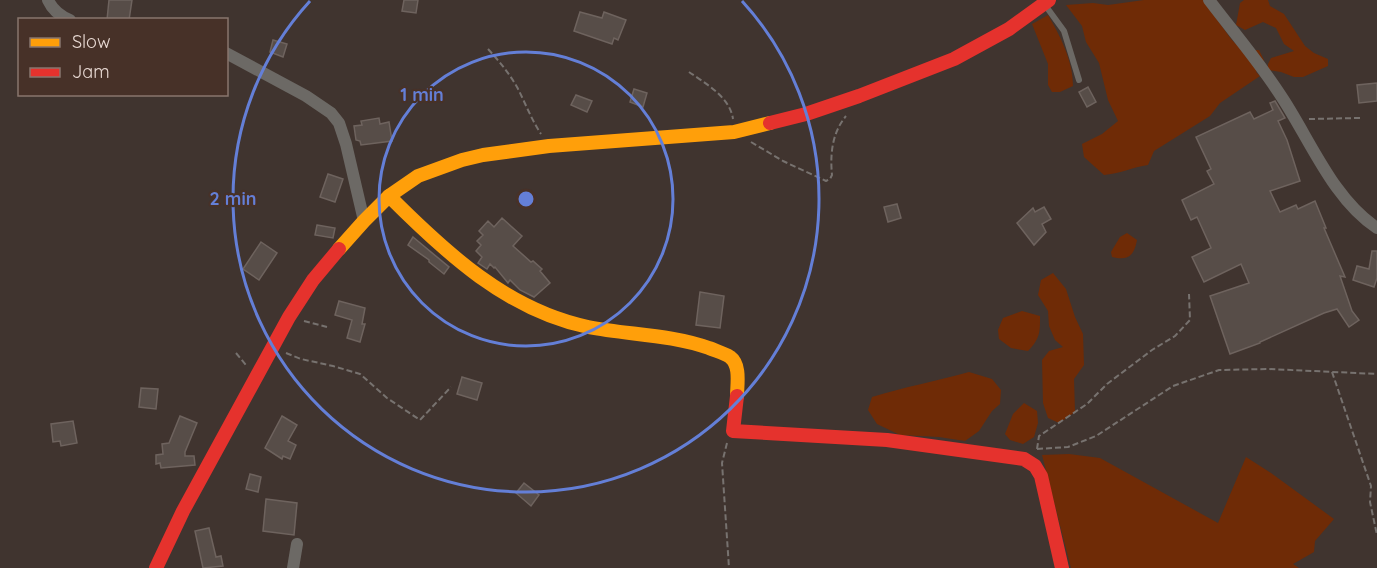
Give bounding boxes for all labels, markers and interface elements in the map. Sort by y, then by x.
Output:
legend [18,18,228,96]
text: Slow [72,30,110,53]
text: Jam [72,60,110,83]
text: 1 min [400,83,444,106]
text: 2 min [210,187,256,210]
centre of rings [516,189,536,209]

